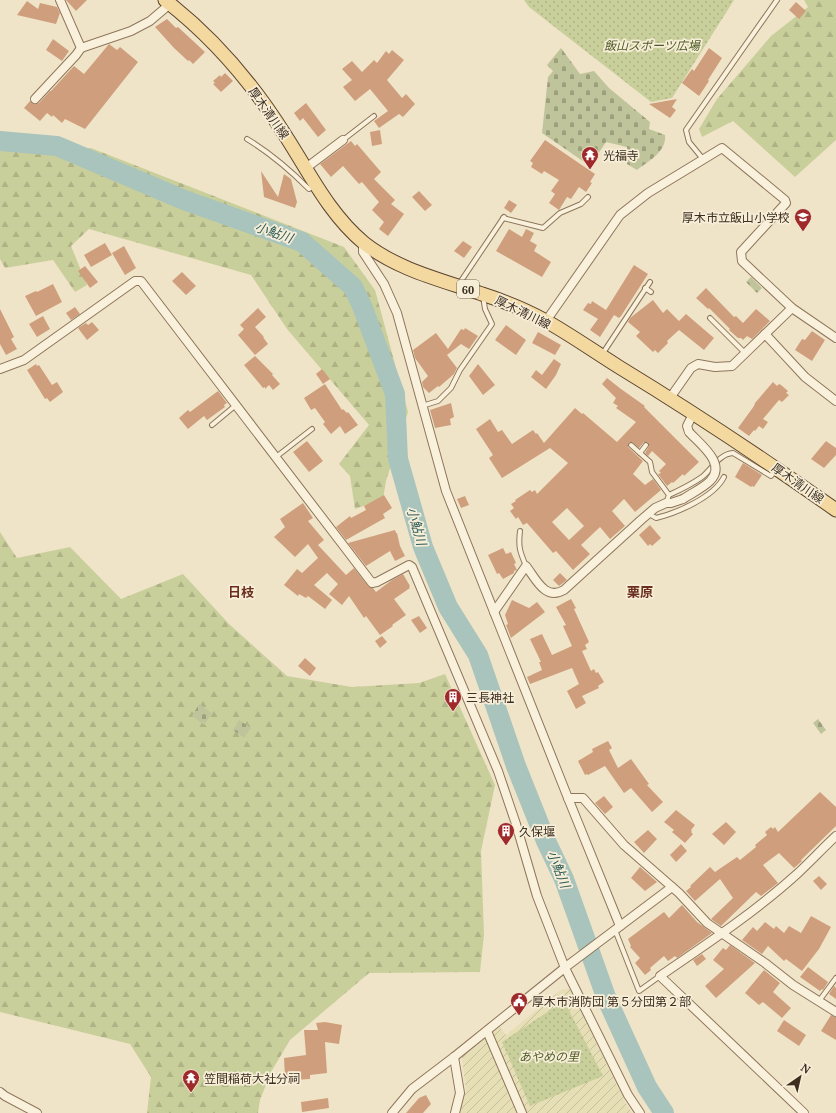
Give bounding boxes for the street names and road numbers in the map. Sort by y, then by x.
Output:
street label: 厚木清川線 [245,84,293,142]
road number: 60 [457,280,479,298]
street label: 厚木清川線 [492,291,554,333]
street label: 厚木清川線 [769,459,827,507]

